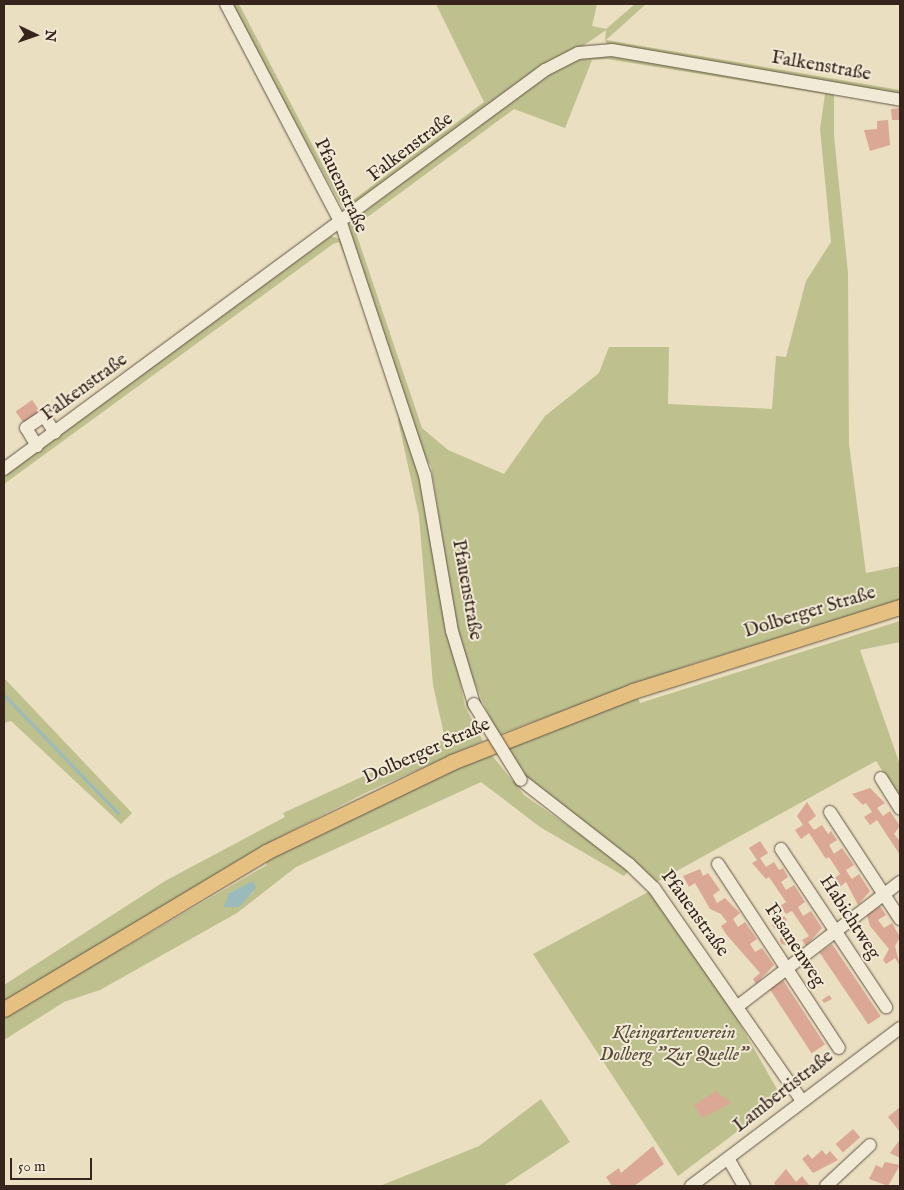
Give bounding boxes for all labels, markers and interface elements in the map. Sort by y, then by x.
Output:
north arrow [10,10,60,60]
text: N [41,29,59,42]
street label: Falkenstraße [769,47,873,87]
street label: Falkenstraße [364,109,458,187]
street label: Pfauenstraße [308,135,372,237]
street label: Falkenstraße [37,349,133,427]
street label: Pfauenstraße [446,538,486,642]
street label: Dolberger Straße [741,582,879,644]
street label: Dolberger Straße [360,714,494,790]
street label: Pfauenstraße [655,866,733,962]
street label: Habichtweg [813,872,885,964]
street label: Fasanenweg [759,900,829,992]
park label: Kleingartenverein Dolberg "Zur Quelle" [600,1023,748,1067]
street label: Lambertistraße [729,1046,839,1138]
scale bar [12,1148,95,1180]
text: 50 m [18,1157,46,1176]

